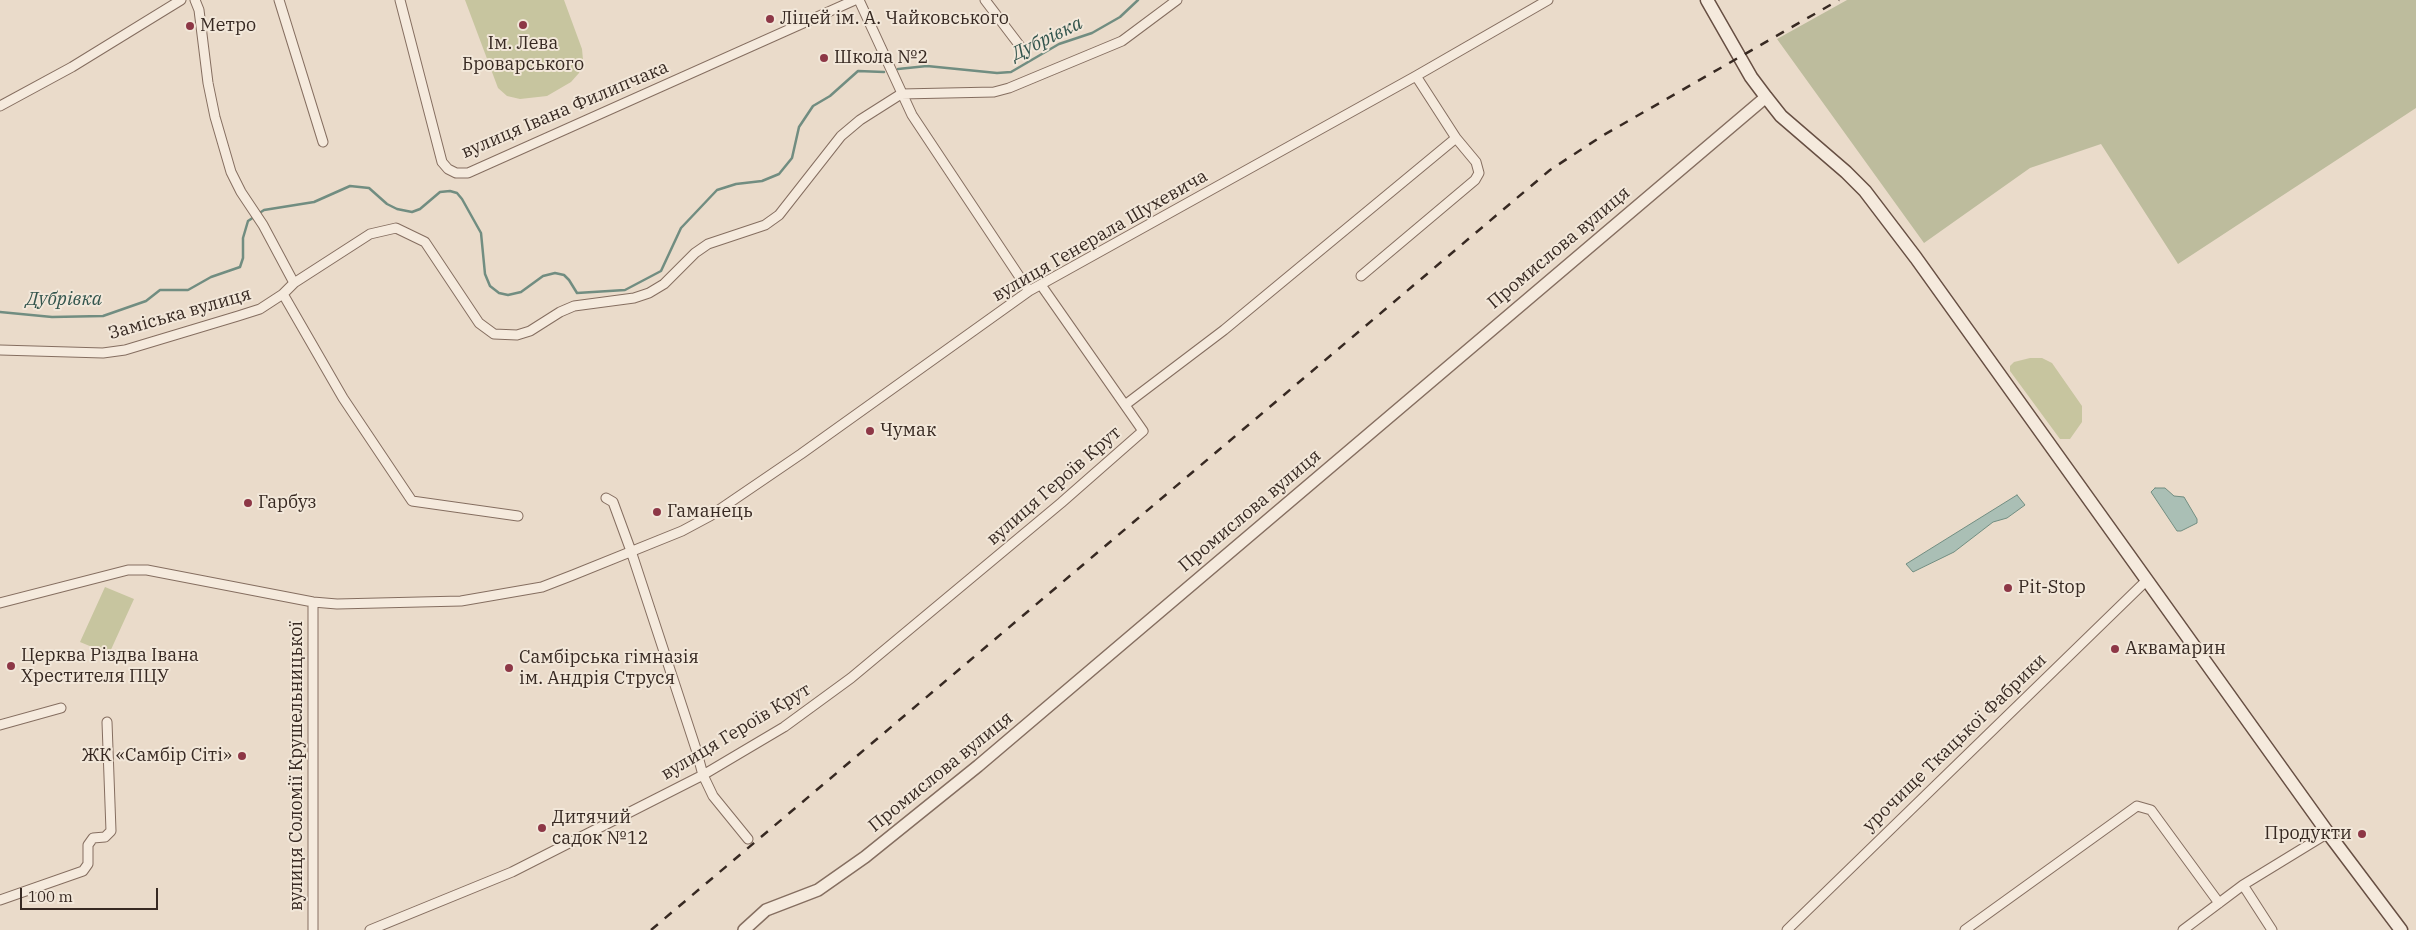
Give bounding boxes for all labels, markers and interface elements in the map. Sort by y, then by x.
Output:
place label: Ліцей ім. А. Чайковського [780,8,1009,30]
water label: Дубрівка [1008,12,1086,66]
marker: Ліцей ім. А. Чайковського [764,13,776,25]
place label: Метро [200,15,256,37]
marker: Ім. Лева Броварського [517,19,529,31]
marker: Метро [184,20,196,32]
place label: Ім. Лева Броварського [462,33,584,76]
place label: Школа №2 [834,47,928,69]
marker: Школа №2 [818,52,830,64]
street label: вулиця Івана Филипчака [458,57,672,163]
street label: вулиця Генерала Шухевича [989,165,1211,307]
street label: Промислова вулиця [1483,182,1635,314]
street label: Заміська вулиця [106,283,254,345]
water label: Дубрівка [26,289,102,311]
place label: Чумак [880,420,936,442]
street label: вулиця Героїв Крут [983,422,1125,550]
marker: Чумак [864,425,876,437]
street label: Промислова вулиця [1174,445,1326,577]
place label: Гарбуз [258,492,317,514]
marker: Гарбуз [242,497,254,509]
place label: Гаманець [667,501,753,523]
marker: Гаманець [651,506,663,518]
place label: Pit-Stop [2018,577,2086,599]
marker: Pit-Stop [2002,582,2014,594]
street label: вулиця Соломії Крушельницької [286,621,308,911]
place label: Аквамарин [2125,638,2226,660]
marker: Аквамарин [2109,643,2121,655]
place label: Церква Різдва Івана Хрестителя ПЦУ [21,645,199,688]
place label: Самбірська гімназія ім. Андрія Струся [519,647,699,690]
street label: урочище Ткацької Фабрики [1859,649,2051,837]
marker: Церква Різдва Івана Хрестителя ПЦУ [5,660,17,672]
marker: Самбірська гімназія ім. Андрія Струся [503,662,515,674]
street label: вулиця Героїв Крут [657,679,815,785]
street label: Промислова вулиця [865,707,1017,837]
place label: ЖК «Самбір Сіті» [82,745,232,767]
marker: ЖК «Самбір Сіті» [236,750,248,762]
place label: Дитячий садок №12 [552,807,648,850]
marker: Дитячий садок №12 [536,822,548,834]
place label: Продукти [2264,823,2352,845]
marker: Продукти [2356,828,2368,840]
scale bar [22,878,160,910]
text: 100 m [28,887,73,906]

